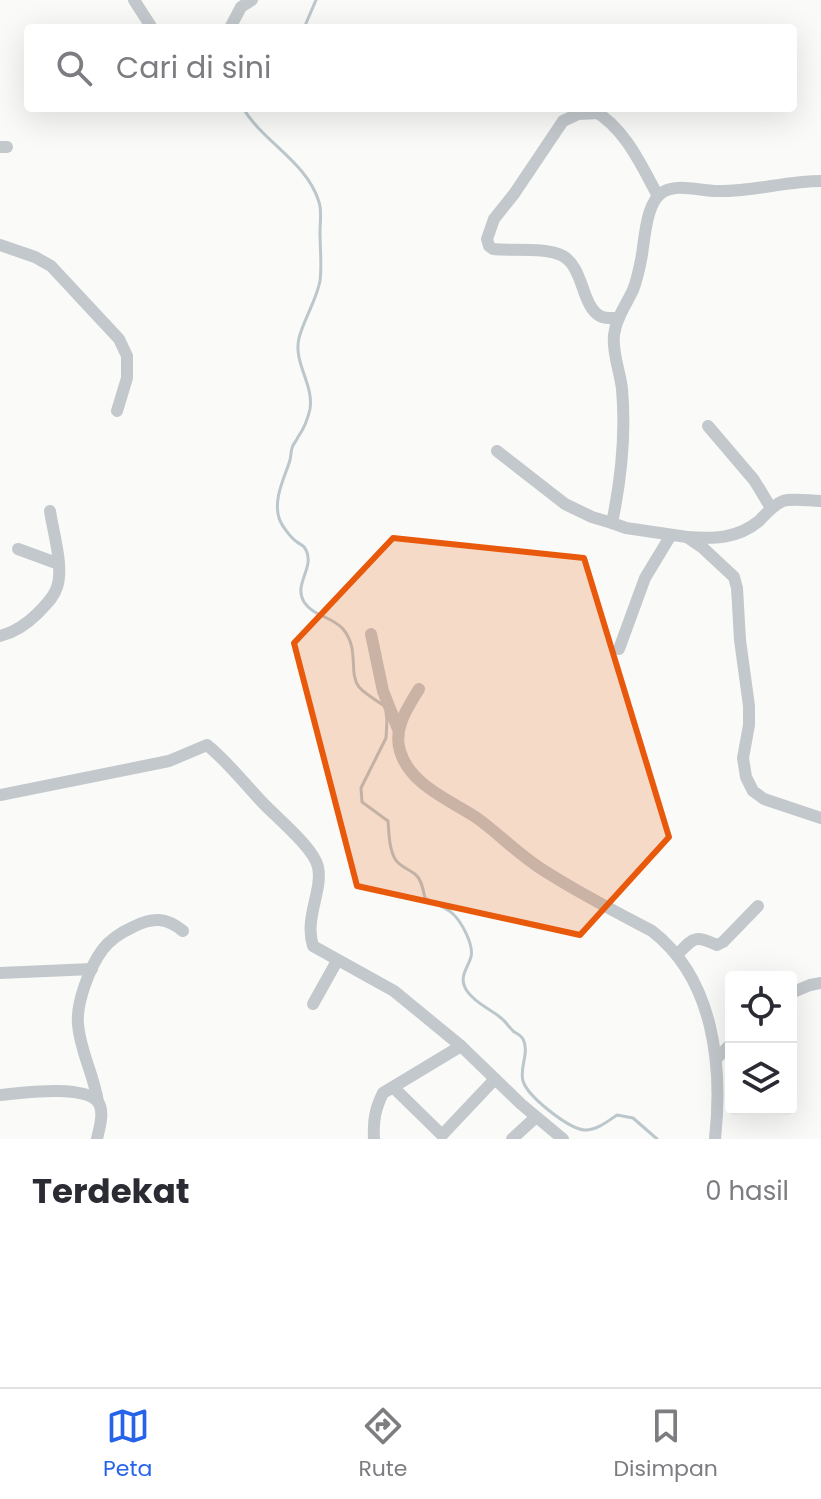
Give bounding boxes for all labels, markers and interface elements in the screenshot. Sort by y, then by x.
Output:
search box [24,24,797,112]
icon: search [52,46,96,90]
text: Cari di sini [116,46,271,89]
map controls [725,971,797,1115]
button: locate [725,971,797,1043]
button: layers [725,1043,797,1115]
text: Terdekat [32,1167,190,1215]
text: 0 hasil [705,1173,789,1209]
tab: Peta [103,1404,152,1485]
tab: Rute [358,1404,407,1485]
tab: Disimpan [614,1404,718,1485]

